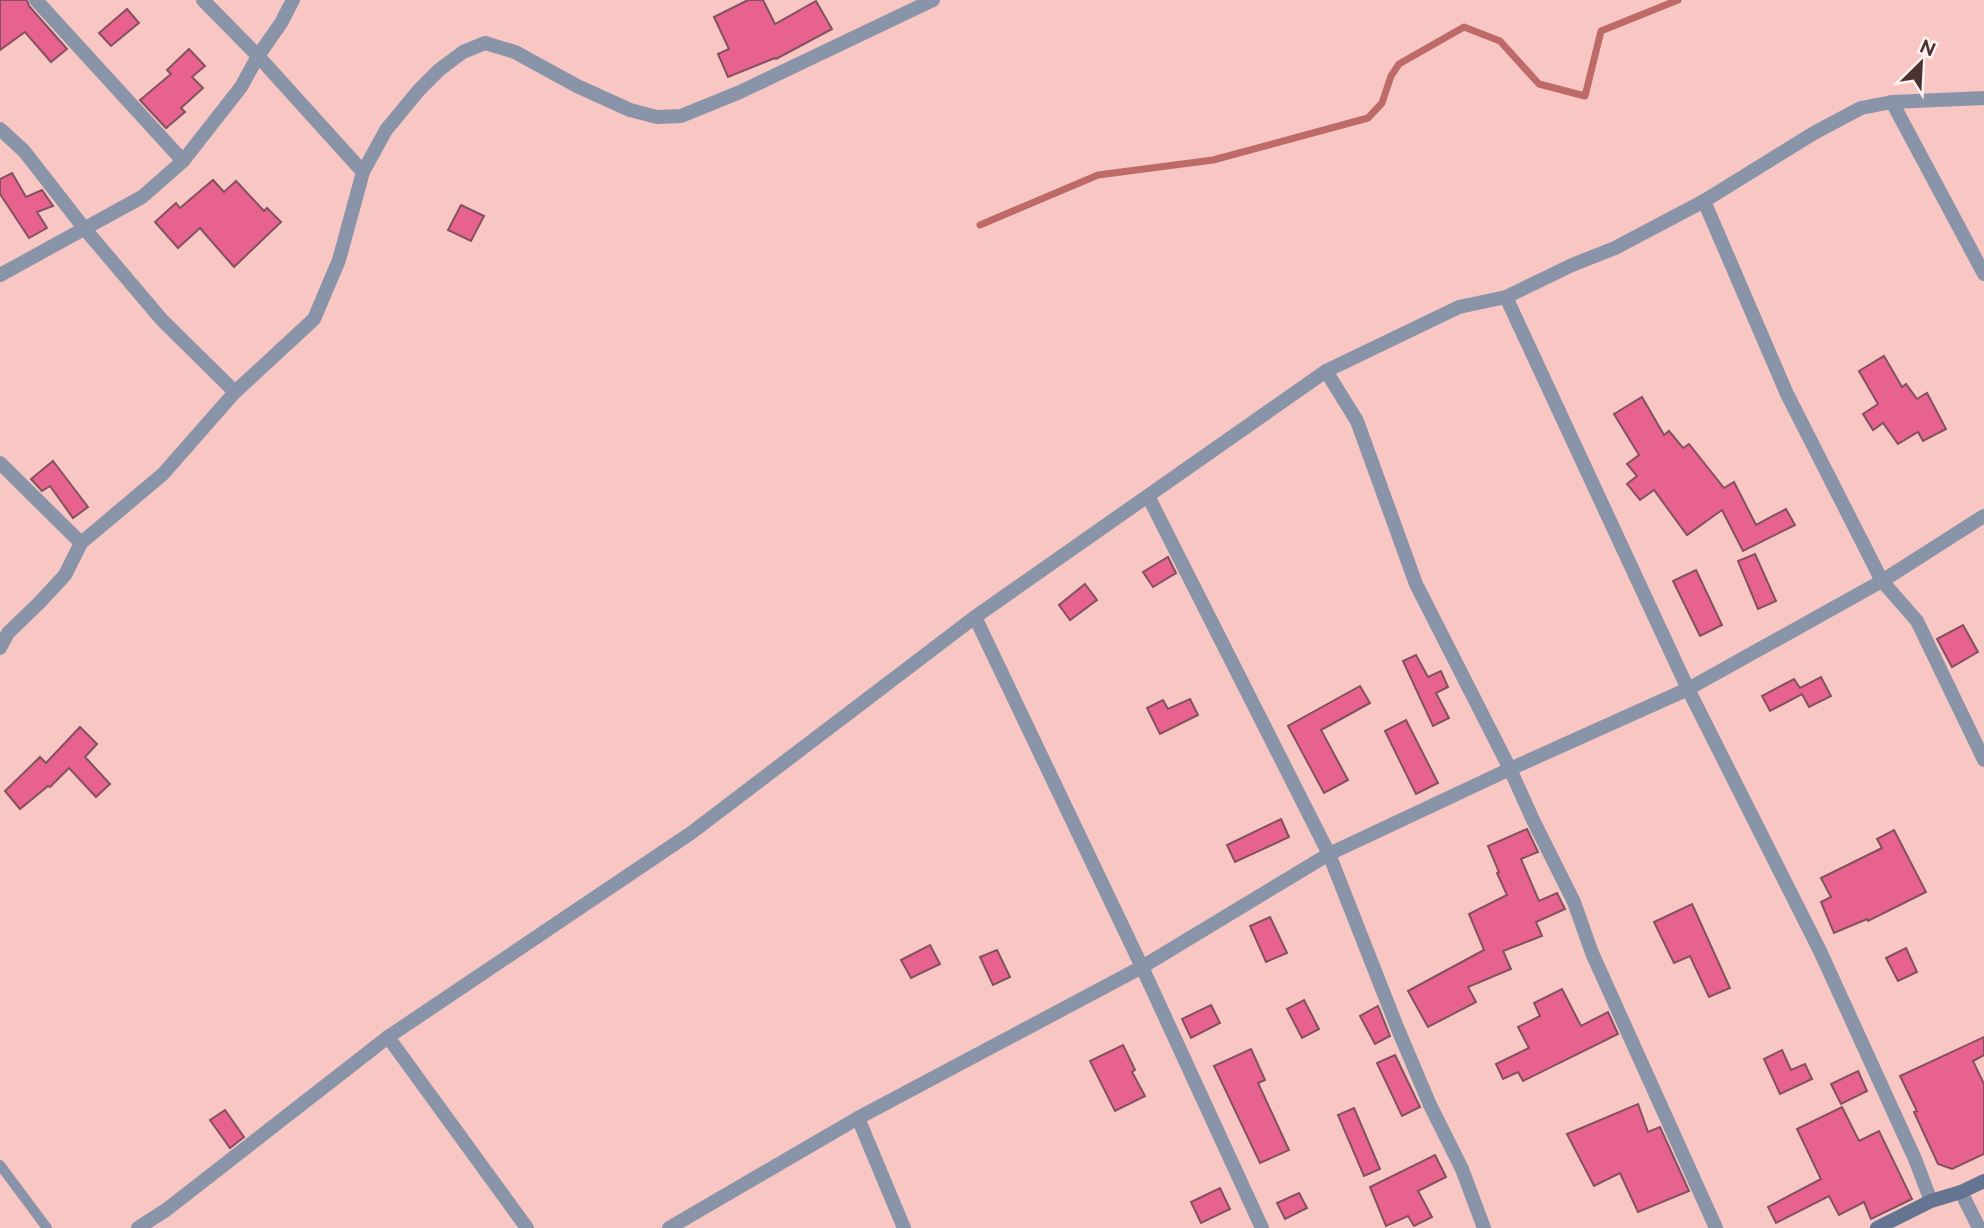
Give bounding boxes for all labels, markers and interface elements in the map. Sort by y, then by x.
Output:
north arrow [1886,28,1956,98]
text: N [1917,34,1939,60]

